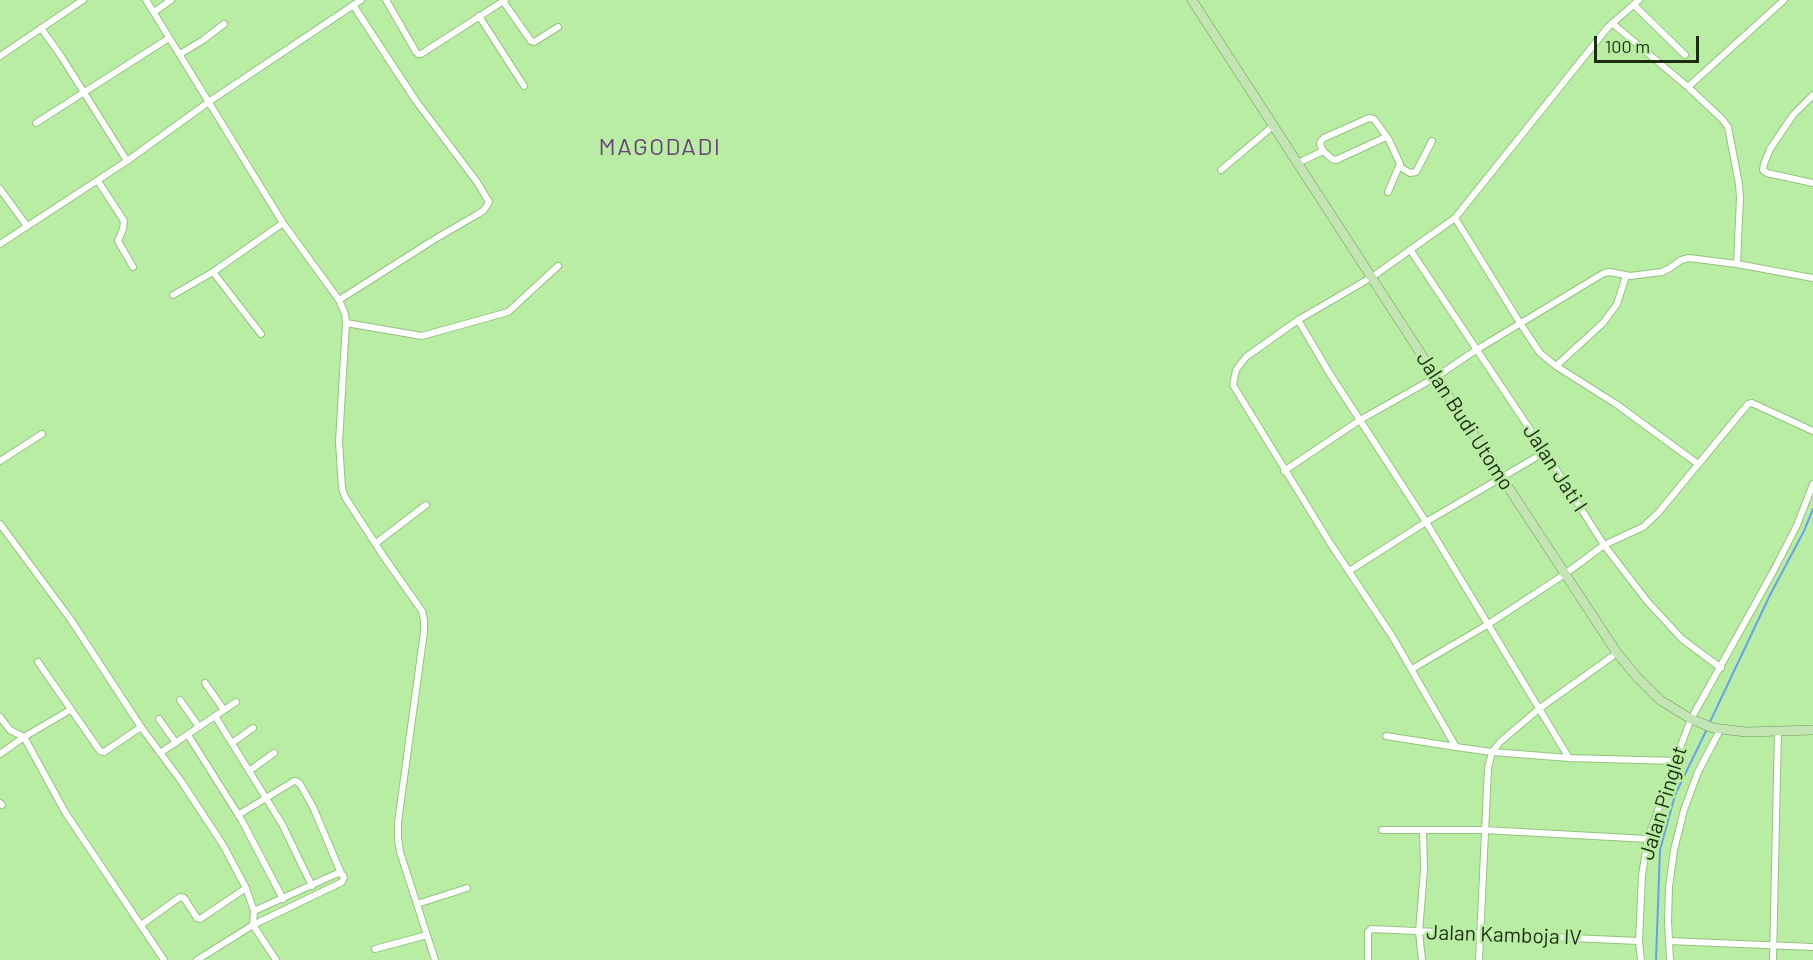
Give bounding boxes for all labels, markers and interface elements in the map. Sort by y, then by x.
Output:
scale bar [1597,24,1702,62]
text: 100 m [1605,35,1650,57]
district label: MAGODADI [599,133,721,161]
street label: Jalan Budi Utomo [1411,347,1519,495]
street label: Jalan Jati I [1517,419,1593,517]
street label: Jalan Pinglet [1634,743,1692,863]
street label: Jalan Kamboja IV [1426,920,1582,950]

